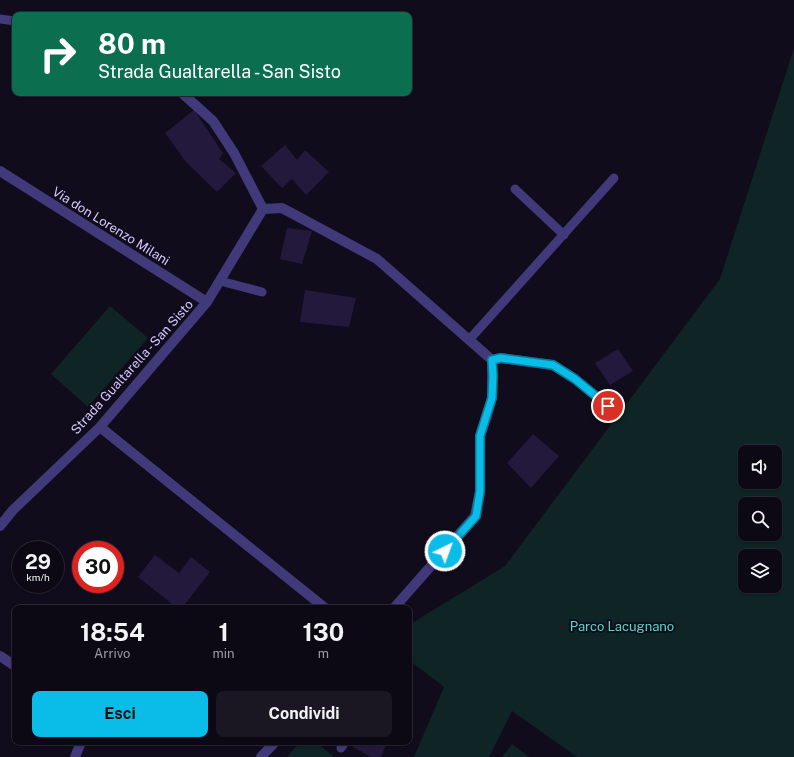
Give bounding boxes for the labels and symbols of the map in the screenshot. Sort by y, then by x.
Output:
street label: Via don Lorenzo Milani [50,184,172,268]
street label: Strada Gualtarella - San Sisto [68,297,196,437]
pin [591,389,625,423]
position arrow [424,530,466,572]
speed limit sign: 30 [72,541,124,593]
park label: Parco Lacugnano [570,619,674,634]

